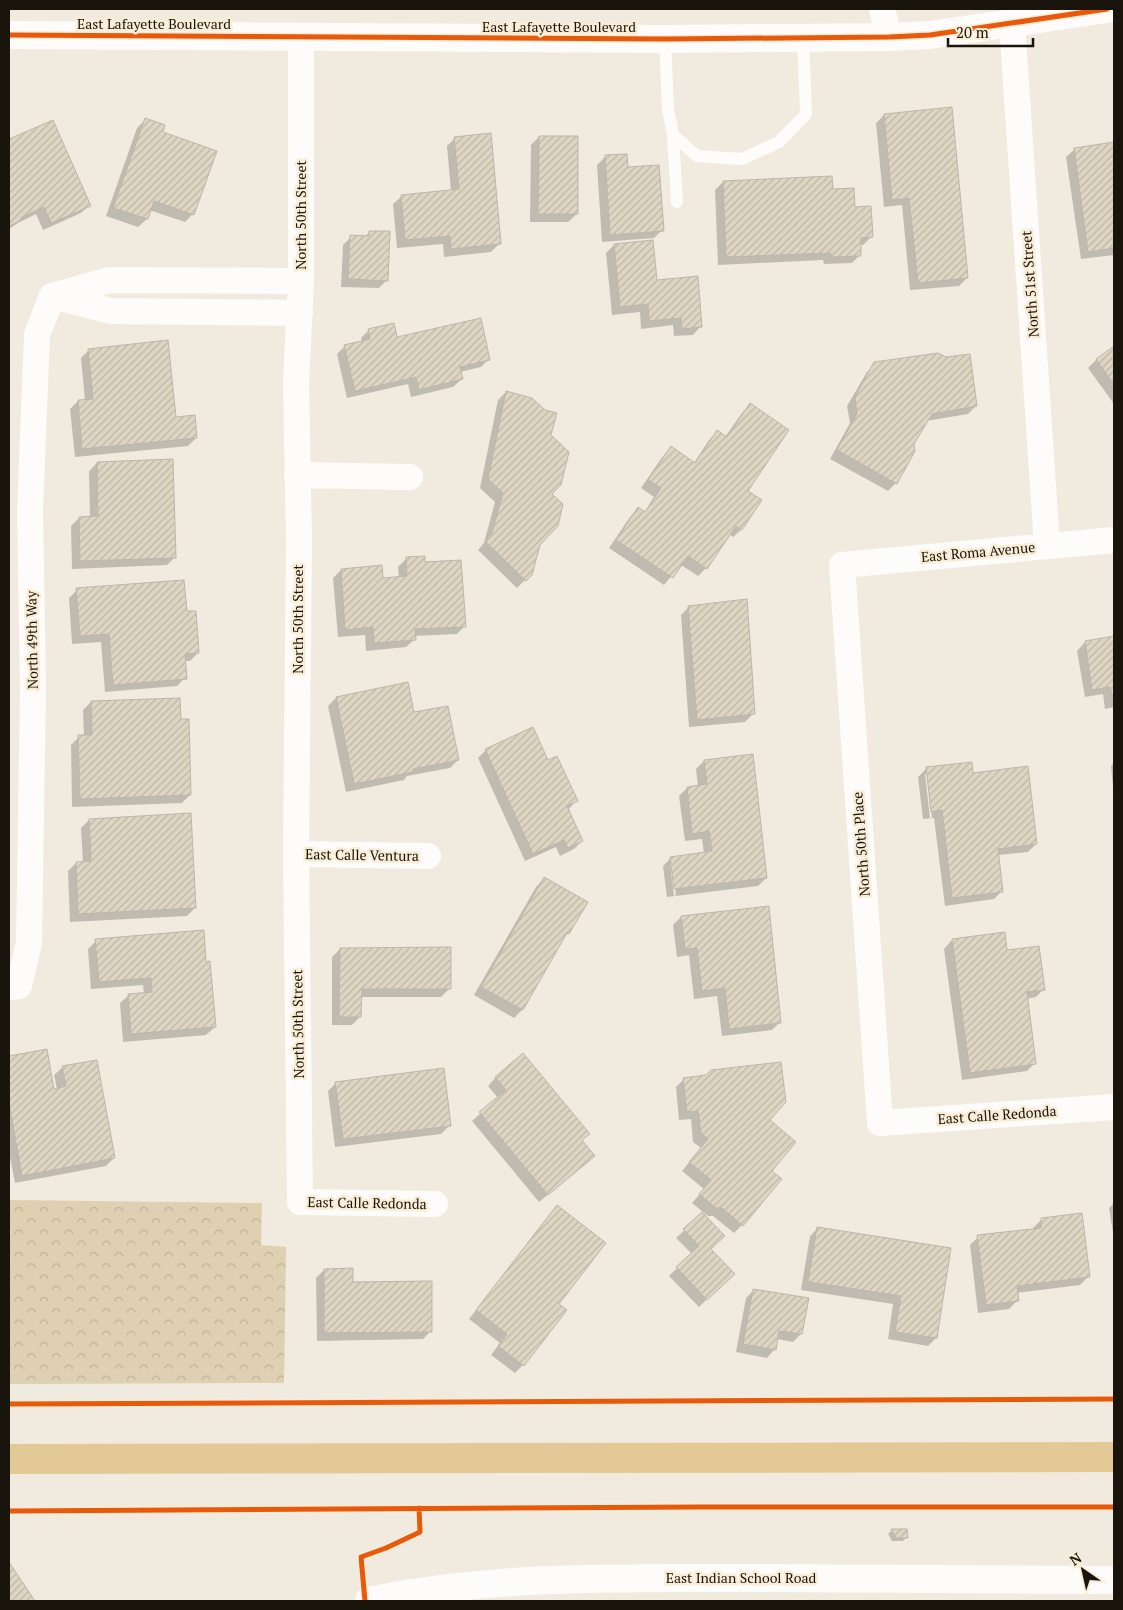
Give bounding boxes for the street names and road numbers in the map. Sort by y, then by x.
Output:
street label: East Lafayette Boulevard [77,14,231,33]
street label: East Lafayette Boulevard [482,17,636,36]
street label: North 50th Street [291,160,310,270]
street label: North 51st Street [1016,229,1043,338]
street label: East Roma Avenue [920,537,1036,566]
street label: North 50th Street [288,564,307,674]
street label: North 49th Way [21,590,42,689]
street label: North 50th Place [847,791,874,897]
street label: East Calle Ventura [305,844,419,865]
street label: North 50th Street [287,968,308,1079]
street label: East Calle Redonda [937,1101,1057,1128]
street label: East Calle Redonda [307,1192,427,1213]
street label: East Indian School Road [666,1568,816,1587]

